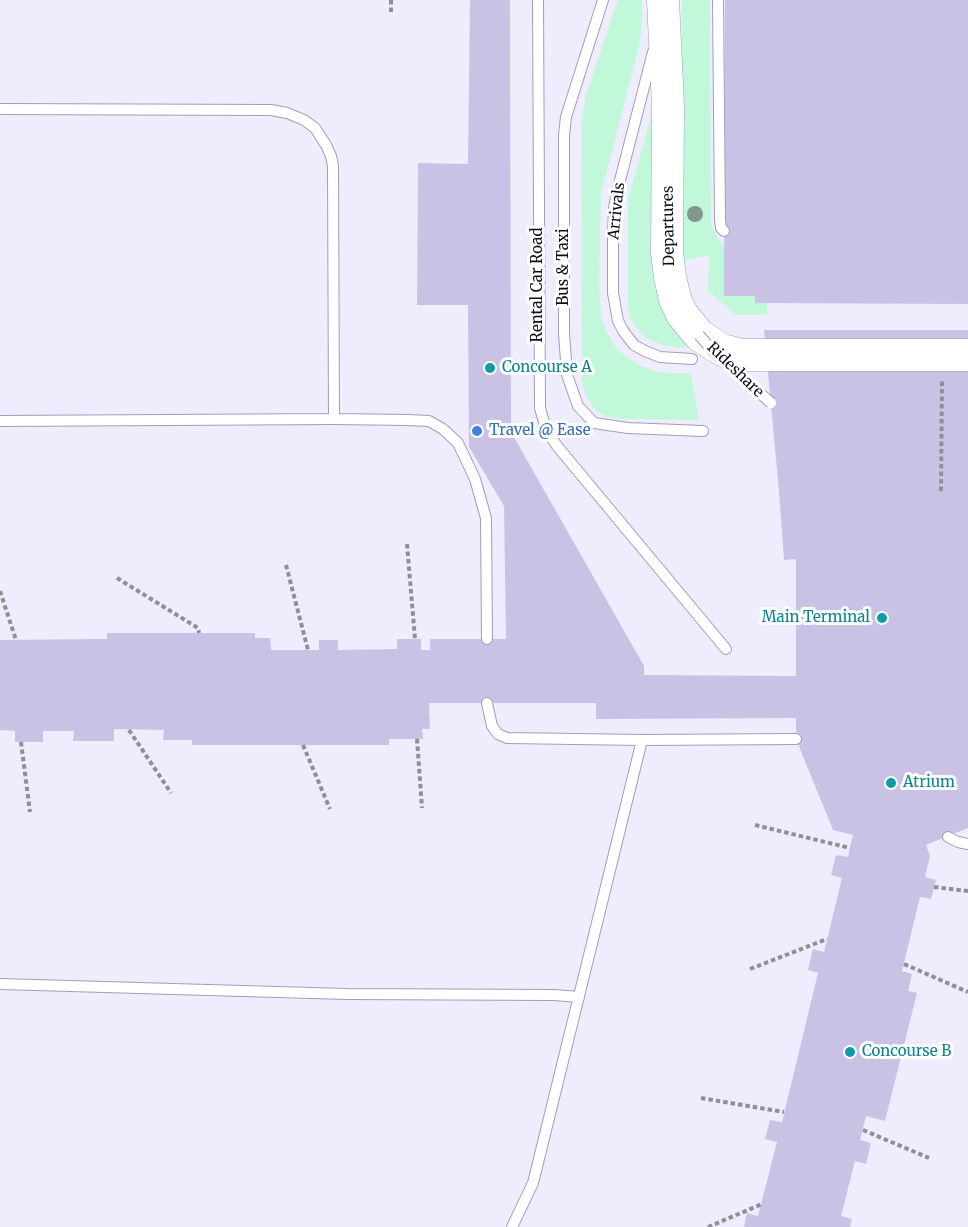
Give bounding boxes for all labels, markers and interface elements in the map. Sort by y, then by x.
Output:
street label: Arrivals [605,181,629,241]
street label: Departures [659,186,679,266]
street label: Rental Car Road [529,228,547,342]
street label: Bus & Taxi [555,228,573,306]
street label: Rideshare [703,339,767,401]
place label: Concourse A [502,359,592,377]
marker: Concourse A [483,361,497,375]
place label: Travel @ Ease [489,422,590,440]
marker: Travel @ Ease [470,424,484,438]
place label: Main Terminal [762,609,870,627]
marker: Main Terminal [875,611,889,625]
place label: Atrium [903,774,955,792]
marker: Atrium [884,776,898,790]
place label: Concourse B [862,1043,951,1061]
marker: Concourse B [843,1045,857,1059]

